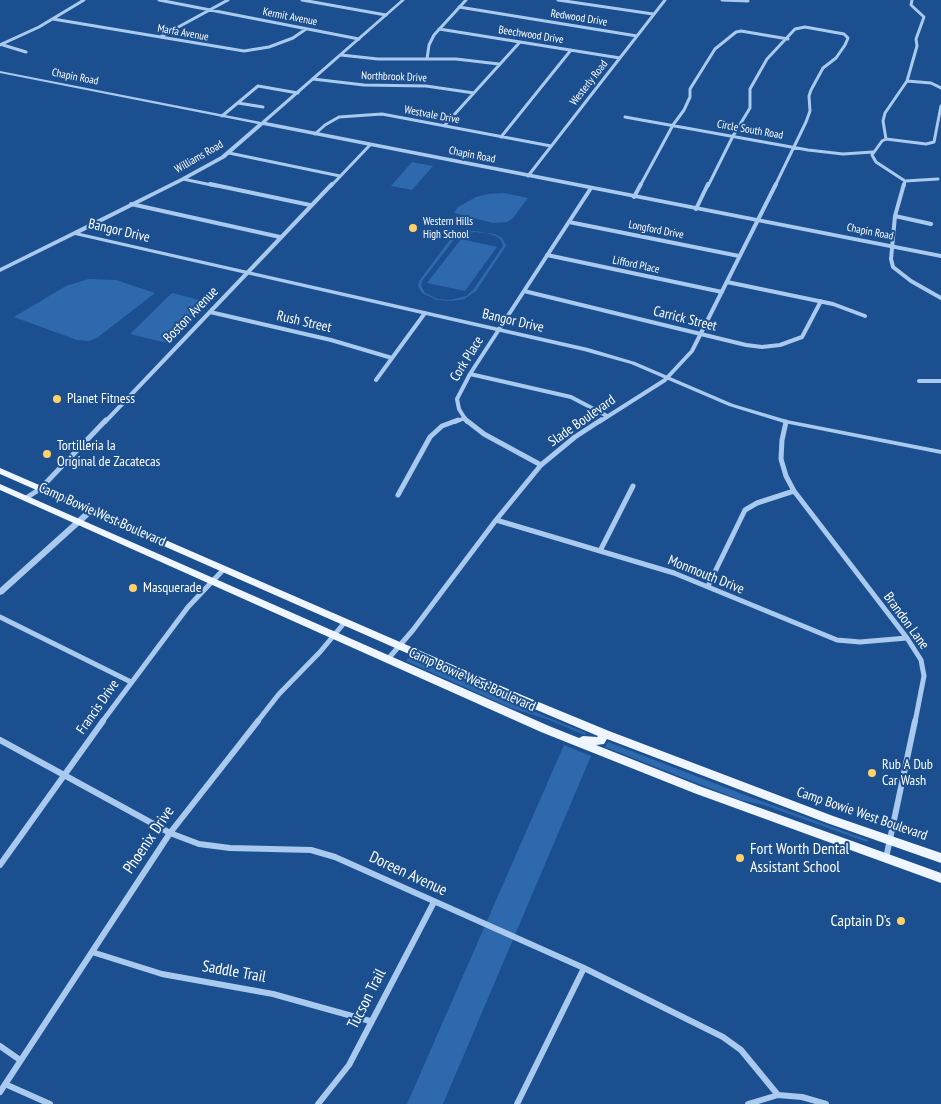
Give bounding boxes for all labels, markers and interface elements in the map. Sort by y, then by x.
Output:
street label: Kermit Avenue [262,5,318,29]
street label: Redwood Drive [550,7,608,29]
street label: Marfa Avenue [156,22,210,44]
street label: Beechwood Drive [497,23,565,47]
street label: Westerly Road [567,58,611,108]
street label: Chapin Road [50,66,100,88]
street label: Northbrook Drive [361,69,427,85]
street label: Westvale Drive [403,103,461,127]
street label: Circle South Road [716,118,784,142]
street label: Williams Road [172,138,226,176]
street label: Chapin Road [447,144,497,166]
place label: Western Hills High School [423,215,473,241]
street label: Bangor Drive [87,216,151,246]
street label: Longford Drive [627,218,685,242]
street label: Chapin Road [845,221,895,243]
marker: Western Hills High School [407,222,419,234]
street label: Lifford Place [611,254,661,276]
street label: Boston Avenue [160,283,222,347]
street label: Carrick Street [651,303,719,335]
street label: Bangor Drive [481,306,545,336]
street label: Rush Street [275,308,333,336]
street label: Cork Place [447,333,487,385]
place label: Planet Fitness [67,391,135,407]
street label: Slade Boulevard [545,392,619,450]
marker: Planet Fitness [51,393,63,405]
place label: Tortilleria la Original de Zacatecas [57,438,160,471]
marker: Tortilleria la Original de Zacatecas [41,448,53,460]
street label: Camp Bowie West Boulevard [36,479,168,551]
street label: Monmouth Drive [665,552,747,598]
place label: Masquerade [143,580,201,596]
marker: Masquerade [127,582,139,594]
street label: Brandon Lane [880,589,932,653]
street label: Camp Bowie West Boulevard [406,644,538,716]
street label: Francis Drive [73,677,123,737]
place label: Rub A Dub Car Wash [882,757,933,790]
marker: Rub A Dub Car Wash [866,767,878,779]
street label: Camp Bowie West Boulevard [794,784,930,844]
street label: Phoenix Drive [119,803,179,877]
place label: Fort Worth Dental Assistant School [750,839,849,877]
street label: Doreen Avenue [366,848,450,900]
marker: Fort Worth Dental Assistant School [734,852,746,864]
place label: Captain D's [830,911,891,931]
marker: Captain D's [895,915,907,927]
street label: Saddle Trail [201,957,267,987]
street label: Tucson Trail [344,966,390,1032]

